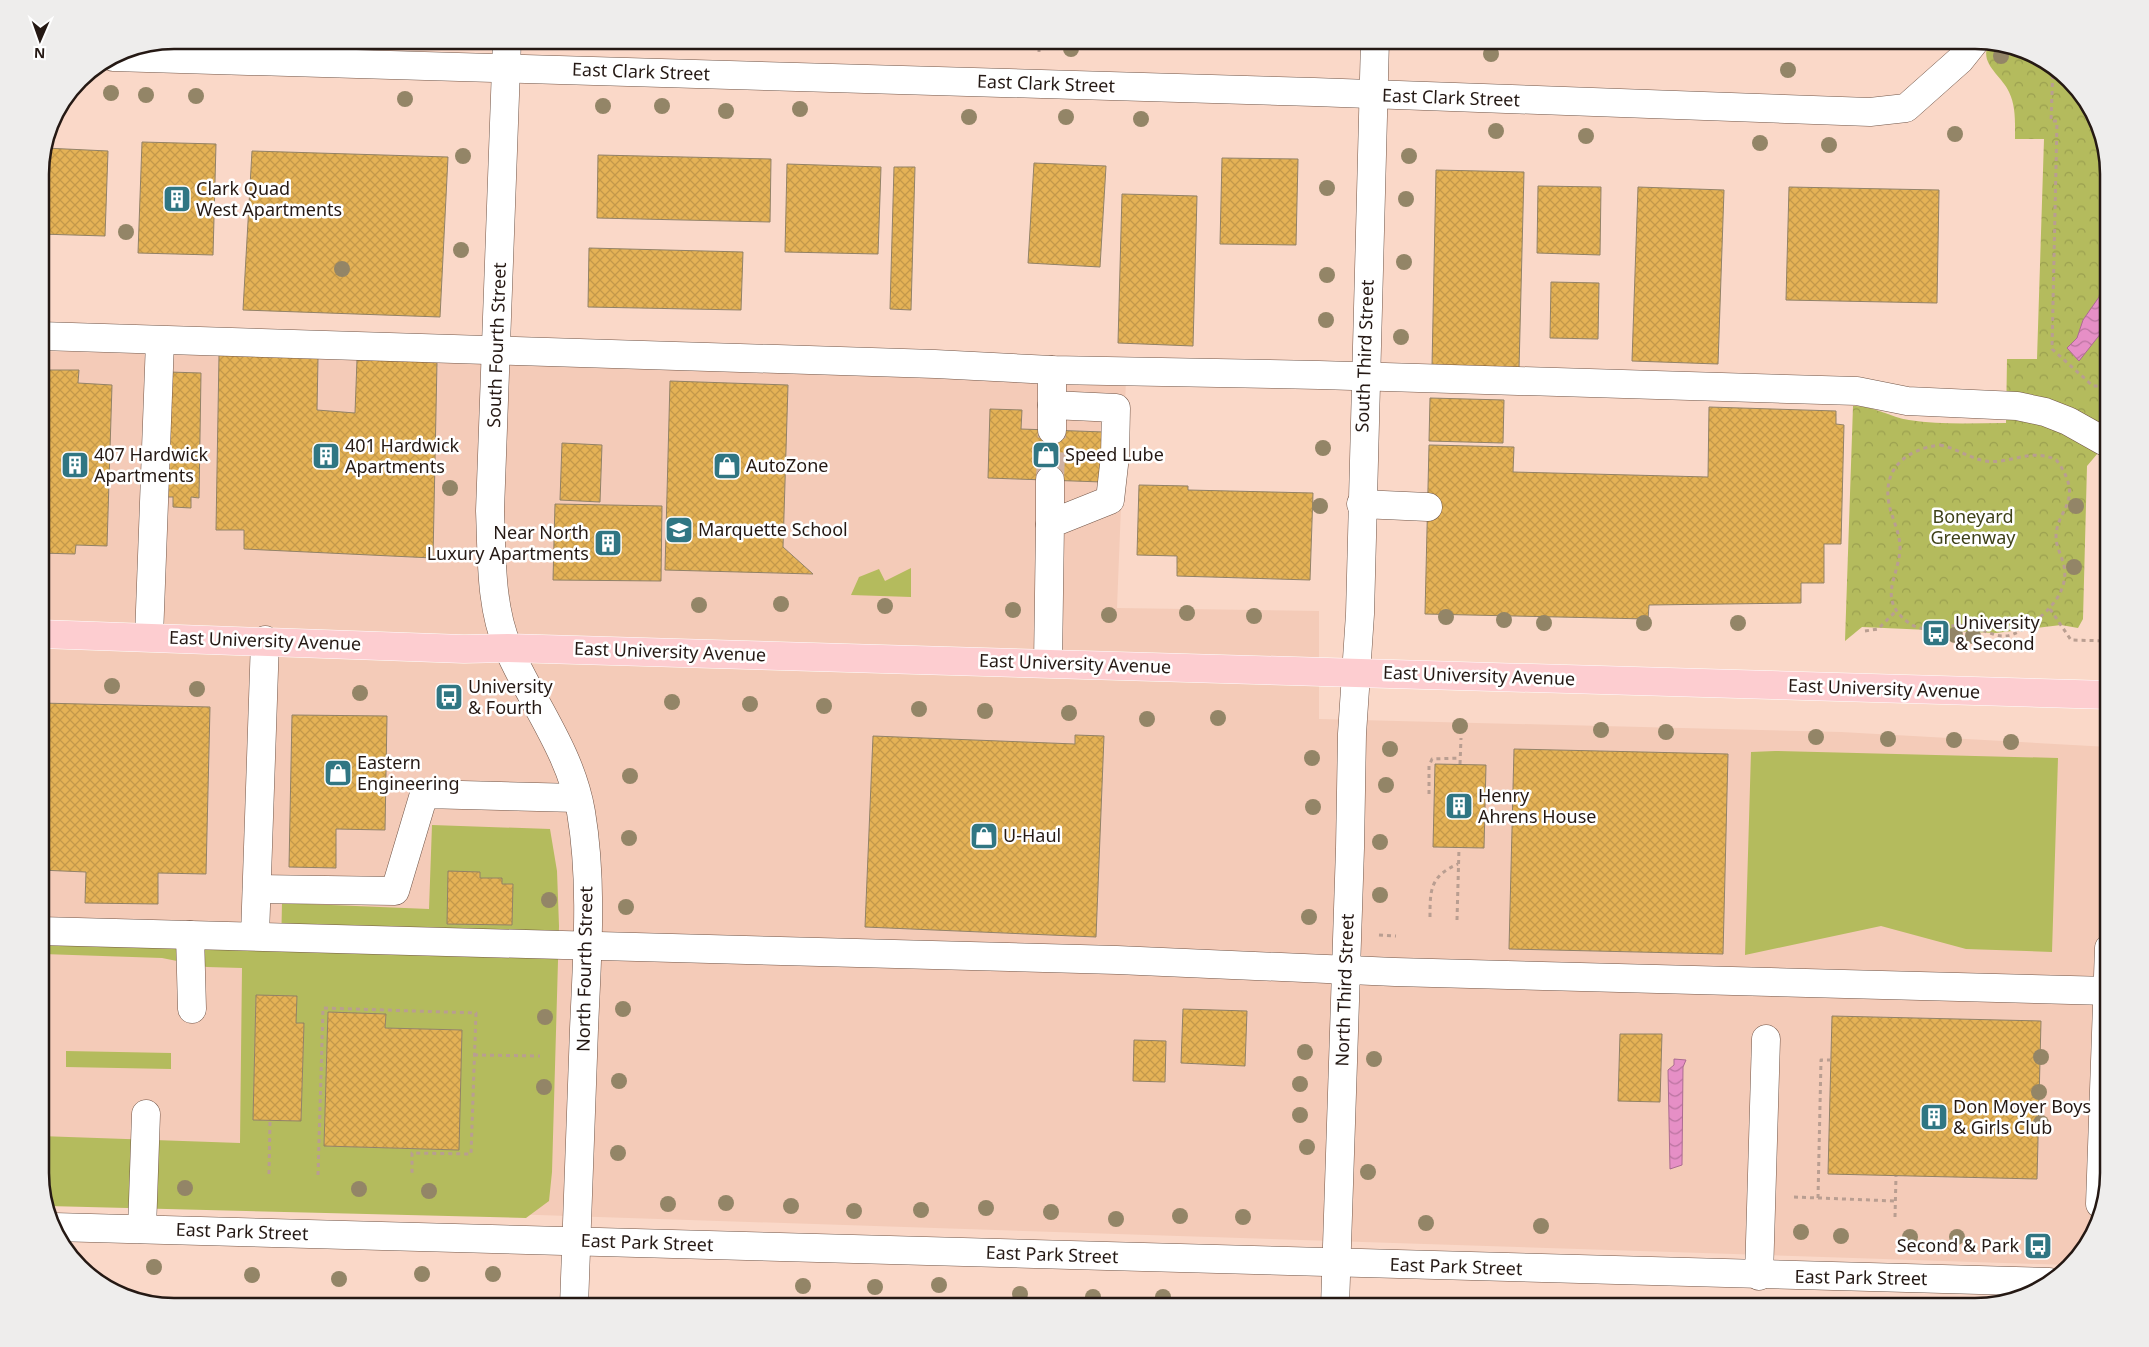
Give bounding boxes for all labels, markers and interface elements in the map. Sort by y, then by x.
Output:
north arrow [15,15,65,65]
text: N [34,44,46,63]
street label: East Clark Street [572,57,711,85]
street label: East Clark Street [977,69,1116,97]
street label: East Clark Street [1382,83,1521,111]
place label: Clark Quad West Apartments [196,176,342,221]
building icon: Clark Quad West Apartments [162,184,192,214]
street label: South Fourth Street [481,261,511,428]
street label: South Third Street [1349,279,1379,433]
place label: 401 Hardwick Apartments [345,433,460,478]
shop icon: Speed Lube [1031,440,1061,470]
building icon: 401 Hardwick Apartments [311,441,341,471]
place label: 407 Hardwick Apartments [94,442,209,487]
place label: Speed Lube [1065,442,1164,466]
building icon: 407 Hardwick Apartments [60,450,90,480]
shop icon: AutoZone [712,451,742,481]
place label: AutoZone [746,453,828,477]
park label: Boneyard Greenway [1930,504,2016,549]
school or university icon: Marquette School [664,515,694,545]
place label: Marquette School [698,517,848,541]
place label: Near North Luxury Apartments [427,520,589,565]
building icon: Near North Luxury Apartments [593,528,623,558]
place label: University & Second [1955,610,2040,655]
bus stop icon: University & Second [1921,618,1951,648]
street label: East University Avenue [168,625,362,655]
street label: East University Avenue [573,636,767,666]
street label: East University Avenue [978,648,1172,678]
street label: East University Avenue [1382,660,1576,690]
street label: East University Avenue [1787,673,1981,703]
place label: University & Fourth [468,674,553,719]
bus stop icon: University & Fourth [434,682,464,712]
place label: Eastern Engineering [357,750,460,795]
shop icon: Eastern Engineering [323,758,353,788]
place label: Henry Ahrens House [1478,783,1596,828]
building icon: Henry Ahrens House [1444,791,1474,821]
shop icon: U-Haul [969,821,999,851]
place label: U-Haul [1003,823,1061,847]
street label: North Fourth Street [571,885,597,1052]
street label: North Third Street [1329,913,1359,1067]
place label: Don Moyer Boys & Girls Club [1953,1094,2091,1139]
building icon: Don Moyer Boys & Girls Club [1919,1102,1949,1132]
street label: East Park Street [175,1217,309,1245]
street label: East Park Street [580,1228,714,1256]
bus stop icon: Second & Park [2023,1231,2053,1261]
place label: Second & Park [1897,1233,2019,1257]
street label: East Park Street [985,1240,1119,1268]
street label: East Park Street [1389,1252,1523,1280]
street label: East Park Street [1794,1264,1928,1290]

